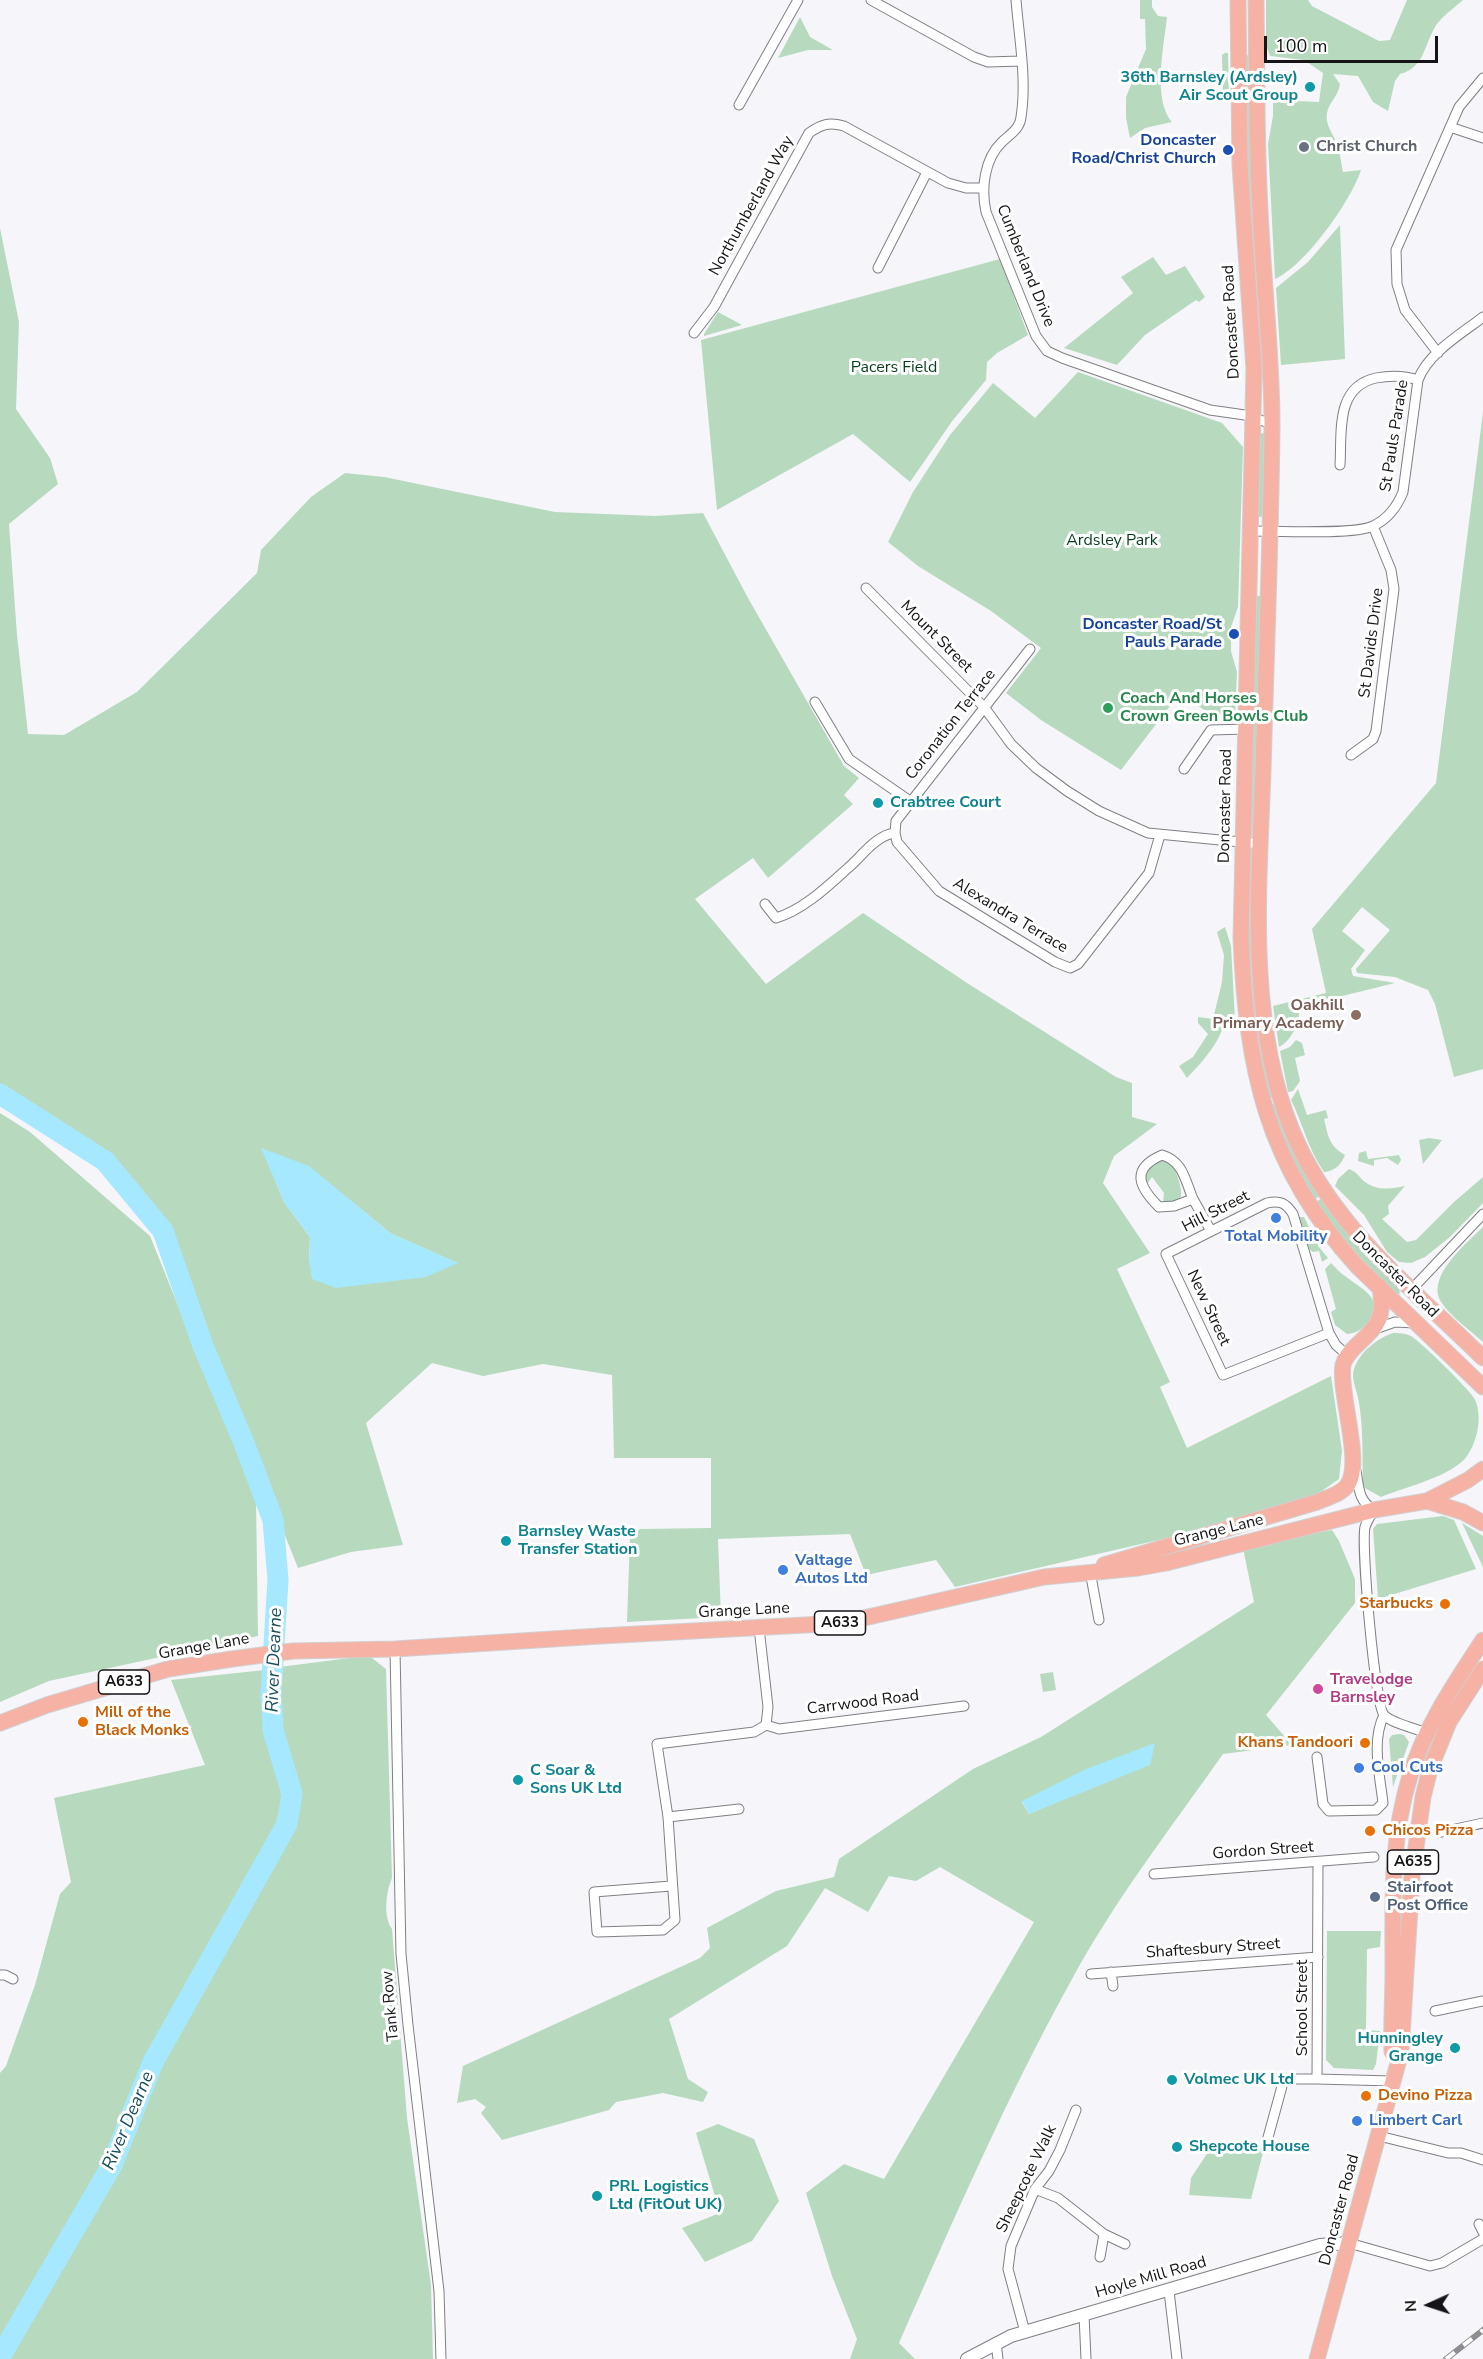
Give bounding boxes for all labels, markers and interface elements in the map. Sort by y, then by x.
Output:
scale bar [1267,24,1441,62]
text: 100 m [1275,34,1327,58]
place label: 36th Barnsley (Ardsley) Air Scout Group [1121,68,1298,106]
marker: 36th Barnsley (Ardsley) Air Scout Group [1303,80,1317,94]
place label: Doncaster Road/Christ Church [1072,131,1216,169]
street label: Northumberland Way [706,133,798,279]
place label: Christ Church [1316,137,1417,157]
marker: Christ Church [1297,140,1311,154]
marker: Doncaster Road/Christ Church [1221,143,1235,157]
street label: Cumberland Drive [992,202,1058,330]
street label: Doncaster Road [1219,264,1245,380]
park label: Pacers Field [851,358,937,378]
street label: St Pauls Parade [1377,379,1413,493]
park label: Ardsley Park [1066,531,1158,551]
street label: St Davids Drive [1356,587,1388,699]
street label: Mount Street [896,597,976,677]
place label: Doncaster Road/St Pauls Parade [1082,615,1222,653]
marker: Doncaster Road/St Pauls Parade [1227,627,1241,641]
street label: Coronation Terrace [902,666,1000,784]
place label: Coach And Horses Crown Green Bowls Club [1120,689,1308,727]
marker: Coach And Horses Crown Green Bowls Club [1101,701,1115,715]
street label: Doncaster Road [1215,749,1237,863]
place label: Crabtree Court [890,793,1001,813]
marker: Crabtree Court [871,796,885,810]
street label: Alexandra Terrace [949,874,1071,958]
place label: Oakhill Primary Academy [1212,996,1344,1034]
marker: Oakhill Primary Academy [1349,1008,1363,1022]
street label: Hill Street [1179,1187,1253,1237]
marker: Total Mobility [1269,1211,1283,1225]
place label: Total Mobility [1225,1227,1327,1247]
street label: Doncaster Road [1348,1228,1442,1322]
street label: New Street [1182,1267,1234,1349]
street label: Grange Lane [1172,1511,1266,1551]
place label: Barnsley Waste Transfer Station [518,1522,637,1560]
marker: Barnsley Waste Transfer Station [499,1534,513,1548]
place label: Valtage Autos Ltd [795,1551,868,1589]
marker: Valtage Autos Ltd [776,1563,790,1577]
place label: Starbucks [1359,1594,1433,1614]
marker: Starbucks [1438,1597,1452,1611]
street label: Grange Lane [698,1599,790,1623]
water label: River Dearne [262,1607,288,1713]
road number: A633 [814,1611,866,1635]
street label: Grange Lane [157,1630,251,1664]
road number: A633 [98,1670,150,1694]
place label: Travelodge Barnsley [1330,1670,1413,1708]
marker: Travelodge Barnsley [1311,1682,1325,1696]
street label: Carrwood Road [806,1687,920,1719]
place label: Mill of the Black Monks [95,1703,189,1741]
marker: Mill of the Black Monks [76,1715,90,1729]
place label: Khans Tandoori [1238,1733,1353,1753]
marker: Khans Tandoori [1358,1736,1372,1750]
place label: Cool Cuts [1371,1758,1443,1778]
place label: C Soar & Sons UK Ltd [530,1761,622,1799]
marker: Cool Cuts [1352,1761,1366,1775]
marker: C Soar & Sons UK Ltd [511,1773,525,1787]
place label: Chicos Pizza [1382,1821,1473,1841]
marker: Chicos Pizza [1363,1824,1377,1838]
street label: Gordon Street [1212,1838,1314,1864]
road number: A635 [1388,1850,1438,1874]
place label: Stairfoot Post Office [1387,1878,1468,1916]
marker: Stairfoot Post Office [1368,1890,1382,1904]
street label: Shaftesbury Street [1145,1935,1281,1963]
street label: School Street [1293,1960,1313,2056]
street label: Tank Row [378,1970,404,2042]
place label: Hunningley Grange [1358,2029,1443,2067]
marker: Hunningley Grange [1448,2041,1462,2055]
water label: River Dearne [99,2069,159,2173]
place label: Volmec UK Ltd [1184,2070,1294,2090]
marker: Volmec UK Ltd [1165,2073,1179,2087]
place label: Devino Pizza [1378,2086,1472,2106]
marker: Devino Pizza [1359,2089,1373,2103]
place label: Limbert Carl [1369,2111,1462,2131]
marker: Limbert Carl [1350,2114,1364,2128]
street label: Sheepcote Walk [993,2122,1061,2236]
place label: Shepcote House [1189,2137,1310,2157]
marker: Shepcote House [1170,2140,1184,2154]
street label: Doncaster Road [1316,2152,1364,2268]
place label: PRL Logistics Ltd (FitOut UK) [609,2177,723,2215]
marker: PRL Logistics Ltd (FitOut UK) [590,2189,604,2203]
street label: Hoyle Mill Road [1093,2253,1209,2303]
north arrow [1399,2275,1459,2335]
text: N [1400,2299,1422,2312]

